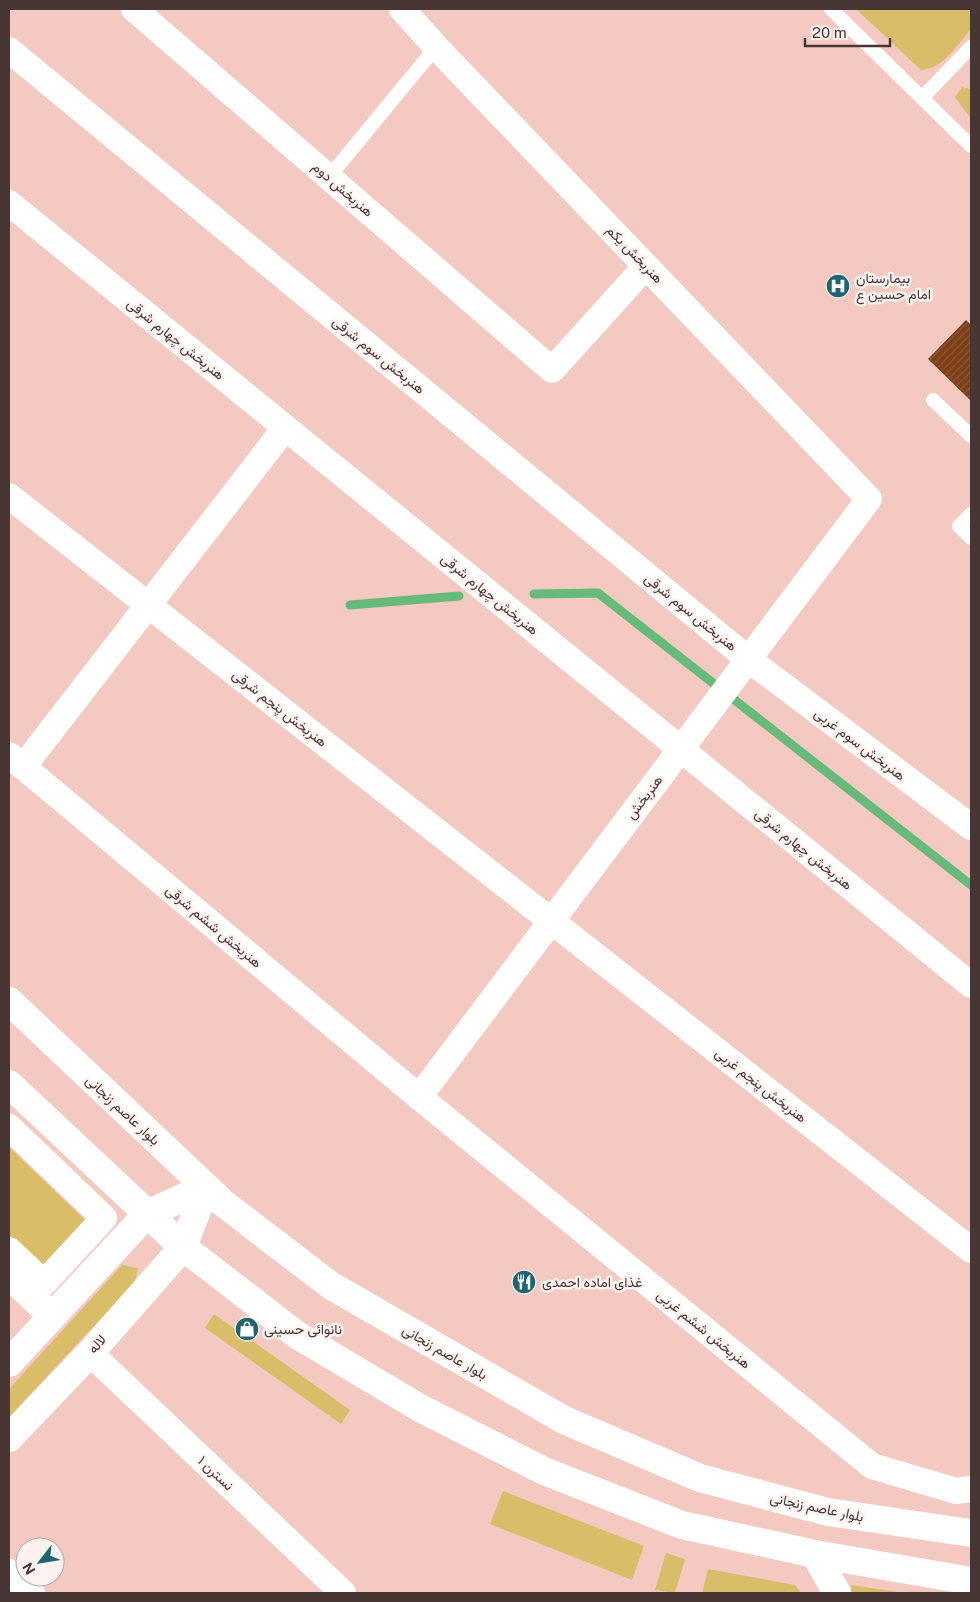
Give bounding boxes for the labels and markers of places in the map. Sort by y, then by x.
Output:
place label: بیمارستان امام حسین ع [856,270,931,305]
hospital icon: بیمارستان امام حسین ع [825,273,851,299]
restaurant icon: غذای اماده احمدی [511,1269,537,1295]
place label: غذای اماده احمدی [542,1274,642,1291]
shop icon: نانوائی حسینی [234,1316,260,1342]
place label: نانوائی حسینی [264,1321,342,1338]

